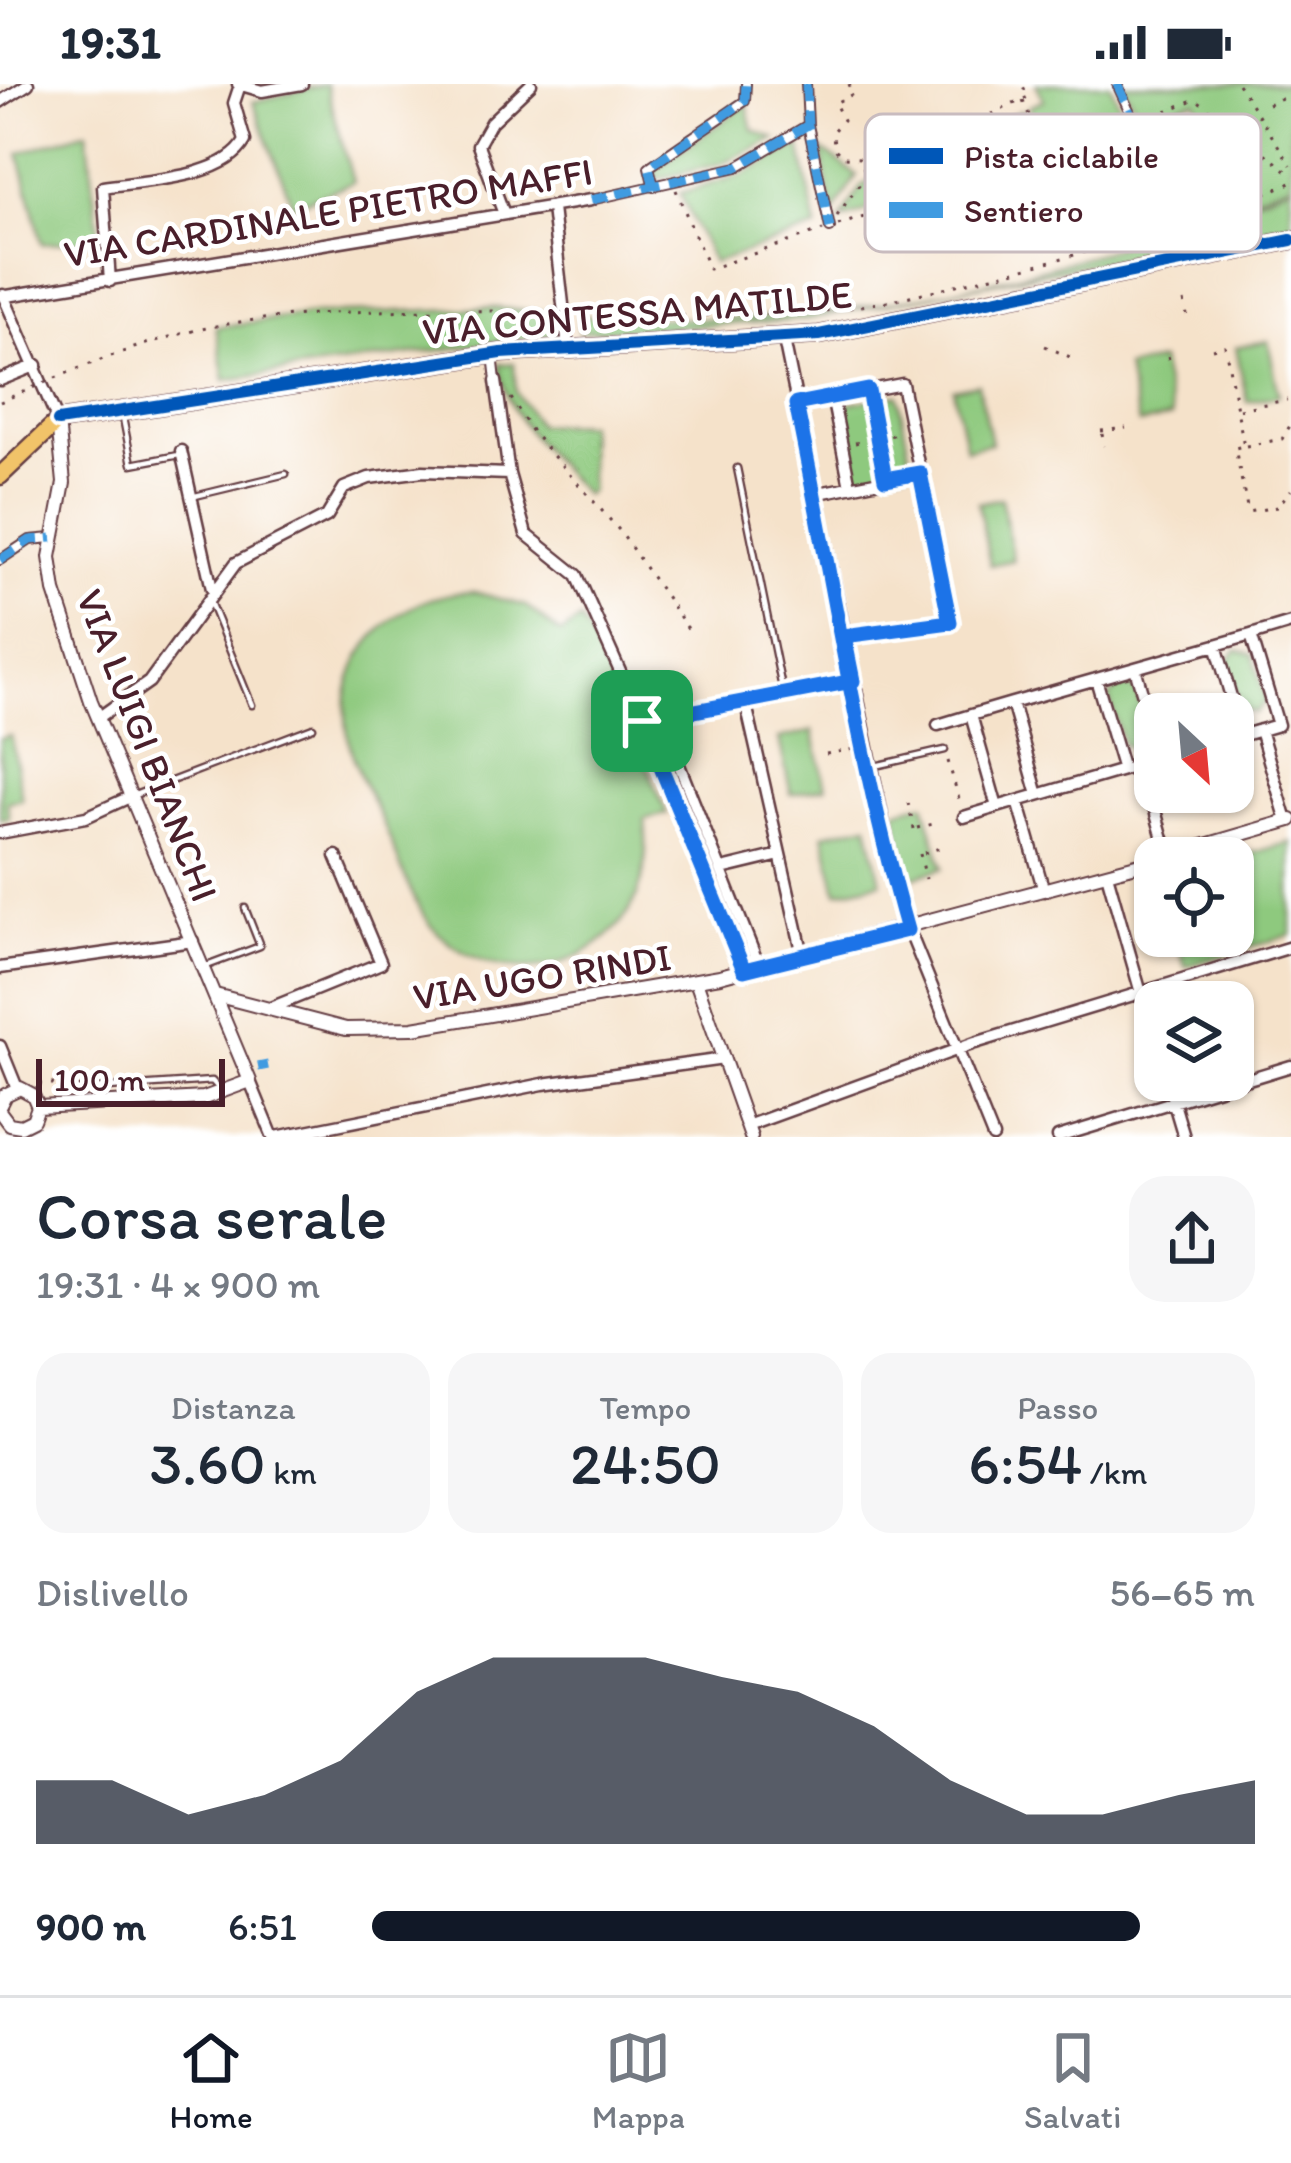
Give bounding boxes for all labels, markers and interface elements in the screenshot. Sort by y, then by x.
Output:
text: 19:31 [60,15,161,69]
legend [865,114,1261,252]
text: Pista ciclabile [964,137,1159,176]
street label: VIA CARDINALE PIETRO MAFFI [61,147,596,277]
text: Sentiero [964,191,1084,230]
street label: VIA CONTESSA MATILDE [420,270,854,355]
street label: VIA LUIGI BIANCHI [66,583,229,908]
pin [591,670,693,772]
icon: arrive [609,688,675,754]
north arrow [1134,693,1254,813]
map controls [1134,693,1254,1101]
button: locate [1134,837,1254,957]
street label: VIA UGO RINDI [410,933,675,1020]
button: layers [1134,981,1254,1101]
scale bar [36,1053,225,1106]
text: 100 m [54,1060,145,1099]
text: Corsa serale [36,1176,387,1256]
button: share [1129,1176,1255,1302]
text: 19:31 · 4 × 900 m [36,1261,320,1308]
text: Distanza [171,1388,296,1427]
text: Tempo [600,1388,691,1427]
text: Passo [1017,1388,1098,1427]
text: 3.60 [150,1427,266,1499]
text: 24:50 [570,1427,721,1499]
text: 6:54 [968,1427,1082,1499]
text: km [266,1453,317,1492]
text: /km [1082,1453,1147,1492]
text: Dislivello [36,1569,189,1616]
text: 56–65 m [1109,1569,1255,1616]
text: 900 m [36,1903,146,1950]
text: 6:51 [228,1903,297,1950]
tab: Home [170,2025,253,2136]
tab: Mappa [592,2025,685,2136]
tab: Salvati [1024,2025,1121,2136]

